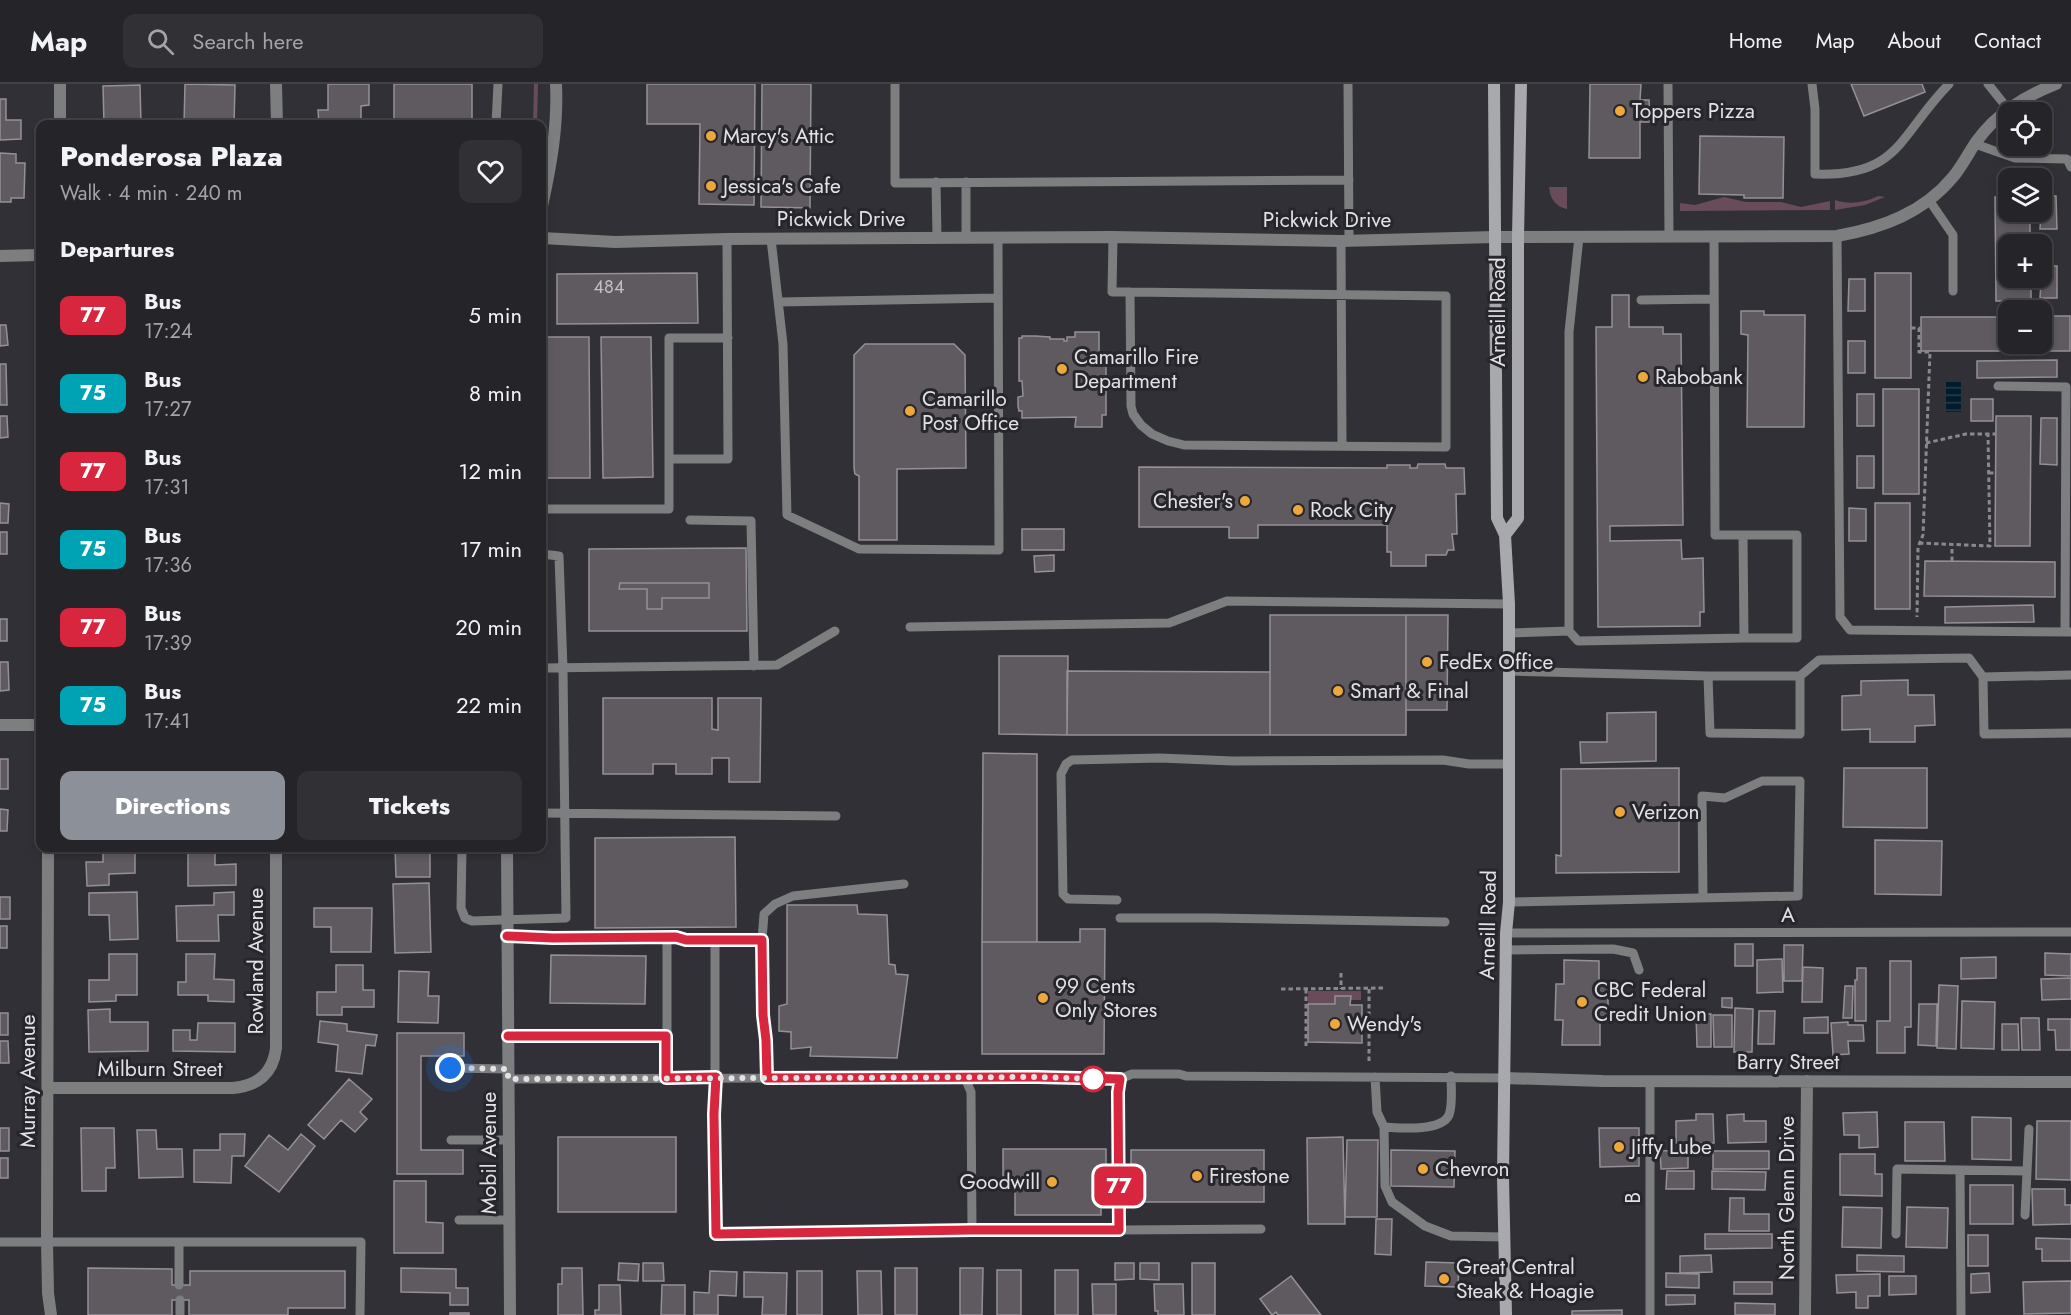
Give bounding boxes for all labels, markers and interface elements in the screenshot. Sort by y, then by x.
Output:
search box [123,14,543,68]
text: Map [30,21,87,62]
icon: search [144,25,177,58]
text: Search here [192,25,304,57]
text: Home [1729,26,1782,56]
text: Map [1815,26,1855,56]
text: About [1888,26,1941,56]
text: Contact [1974,26,2041,56]
place label: Toppers Pizza [1632,96,1755,126]
map controls [1998,102,2052,354]
button: locate [1998,102,2052,156]
marker: Toppers Pizza [1613,104,1627,118]
place label: Marcy's Attic [723,121,834,151]
marker: Marcy's Attic [704,129,718,143]
text: Ponderosa Plaza [60,136,283,177]
button: heart [459,140,522,203]
button: layers [1998,168,2052,222]
place label: Jessica's Cafe [720,171,841,201]
text: Walk · 4 min · 240 m [60,179,242,208]
marker: Jessica's Cafe [704,179,718,193]
street label: Pickwick Drive [777,204,905,234]
street label: Pickwick Drive [1263,205,1391,235]
text: Departures [60,233,174,265]
button: + [1998,234,2052,288]
street label: Arneill Road [1483,257,1513,367]
house number: 484 [594,274,624,300]
text: Bus [144,285,181,317]
text: 5 min [469,299,522,331]
text: 77 [80,300,106,330]
button: − [1998,300,2052,354]
text: 17:24 [144,317,193,346]
place label: Camarillo Fire Department [1074,342,1199,396]
marker: Camarillo Fire Department [1055,362,1069,376]
place label: Rabobank [1655,362,1743,392]
text: Bus [144,363,181,395]
marker: Rabobank [1636,370,1650,384]
text: 8 min [469,377,522,409]
text: 75 [80,378,106,408]
place label: Camarillo Post Office [922,384,1019,438]
text: 17:27 [144,395,191,424]
marker: Camarillo Post Office [903,404,917,418]
text: Bus [144,441,181,473]
text: 12 min [459,455,522,487]
text: 77 [80,456,106,486]
text: 17:31 [144,473,189,502]
place label: Chester's [1153,486,1233,516]
marker: Chester's [1238,494,1252,508]
place label: Rock City [1310,495,1394,525]
marker: Rock City [1291,503,1305,517]
text: Bus [144,519,181,551]
text: 17 min [460,533,522,565]
text: 75 [80,534,106,564]
text: 17:36 [144,551,192,580]
text: Bus [144,597,181,629]
text: 20 min [455,611,522,643]
text: 77 [80,612,106,642]
text: 17:39 [144,629,192,658]
place label: FedEx Office [1439,647,1553,677]
marker: FedEx Office [1420,655,1434,669]
text: Bus [144,675,181,707]
place label: Smart & Final [1350,676,1469,706]
marker: Smart & Final [1331,684,1345,698]
text: 22 min [456,689,522,721]
text: 75 [80,690,106,720]
text: 17:41 [144,707,190,736]
button: Directions [60,771,285,840]
button: Tickets [297,771,522,840]
place label: Verizon [1632,797,1700,827]
marker: Verizon [1613,805,1627,819]
street label: Arneill Road [1472,870,1504,980]
street label: Rowland Avenue [241,887,271,1034]
street label: A [1781,900,1795,930]
place label: 99 Cents Only Stores [1055,971,1157,1025]
place label: CBC Federal Credit Union [1594,975,1707,1029]
marker: 99 Cents Only Stores [1036,991,1050,1005]
marker: CBC Federal Credit Union [1575,995,1589,1009]
place label: Wendy's [1347,1009,1422,1039]
street label: Murray Avenue [13,1014,43,1148]
marker: Wendy's [1328,1017,1342,1031]
street label: Barry Street [1737,1047,1839,1077]
your location [435,1053,465,1083]
street label: Milburn Street [98,1054,222,1084]
unlabelled marker [1080,1066,1106,1092]
street label: Mobil Avenue [474,1092,504,1214]
street label: North Glenn Drive [1772,1116,1802,1280]
place label: Jiffy Lube [1628,1132,1712,1162]
marker: Jiffy Lube [1612,1140,1626,1154]
place label: Chevron [1435,1154,1510,1184]
place label: Firestone [1209,1161,1290,1191]
marker: Chevron [1416,1162,1430,1176]
line badge: 77 [1092,1166,1146,1206]
place label: Goodwill [959,1167,1040,1197]
marker: Firestone [1190,1169,1204,1183]
text: 77 [1106,1171,1132,1201]
marker: Goodwill [1045,1175,1059,1189]
street label: B [1618,1192,1648,1204]
place label: Great Central Steak & Hoagie [1456,1252,1594,1306]
marker: Great Central Steak & Hoagie [1437,1272,1451,1286]

